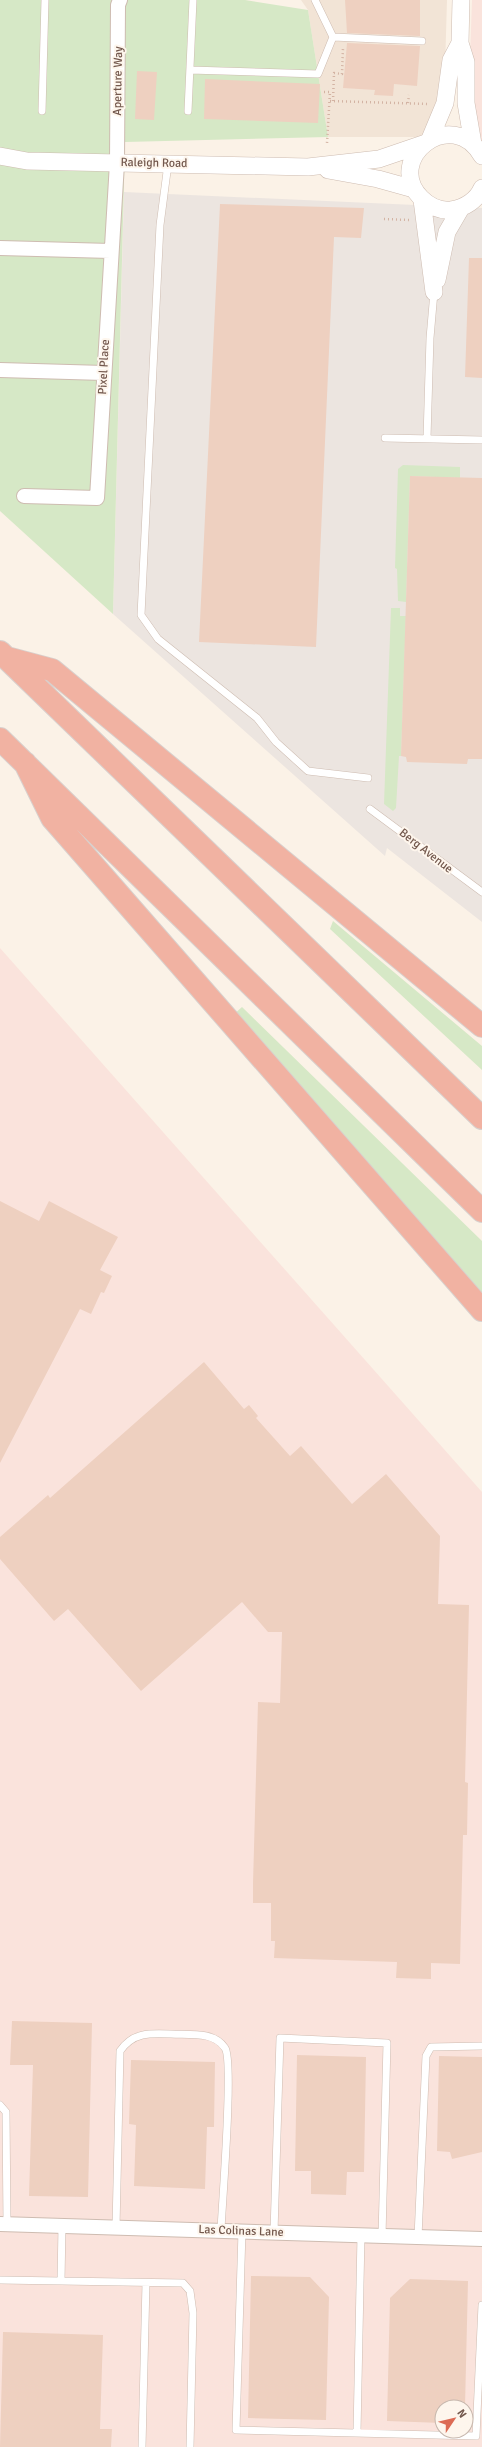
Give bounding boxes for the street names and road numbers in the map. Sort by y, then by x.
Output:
street label: Aperture Way [110,46,126,116]
street label: Raleigh Road [120,155,188,171]
street label: Pixel Place [95,339,113,395]
street label: Berg Avenue [396,825,456,877]
street label: Las Colinas Lane [198,2222,284,2240]

